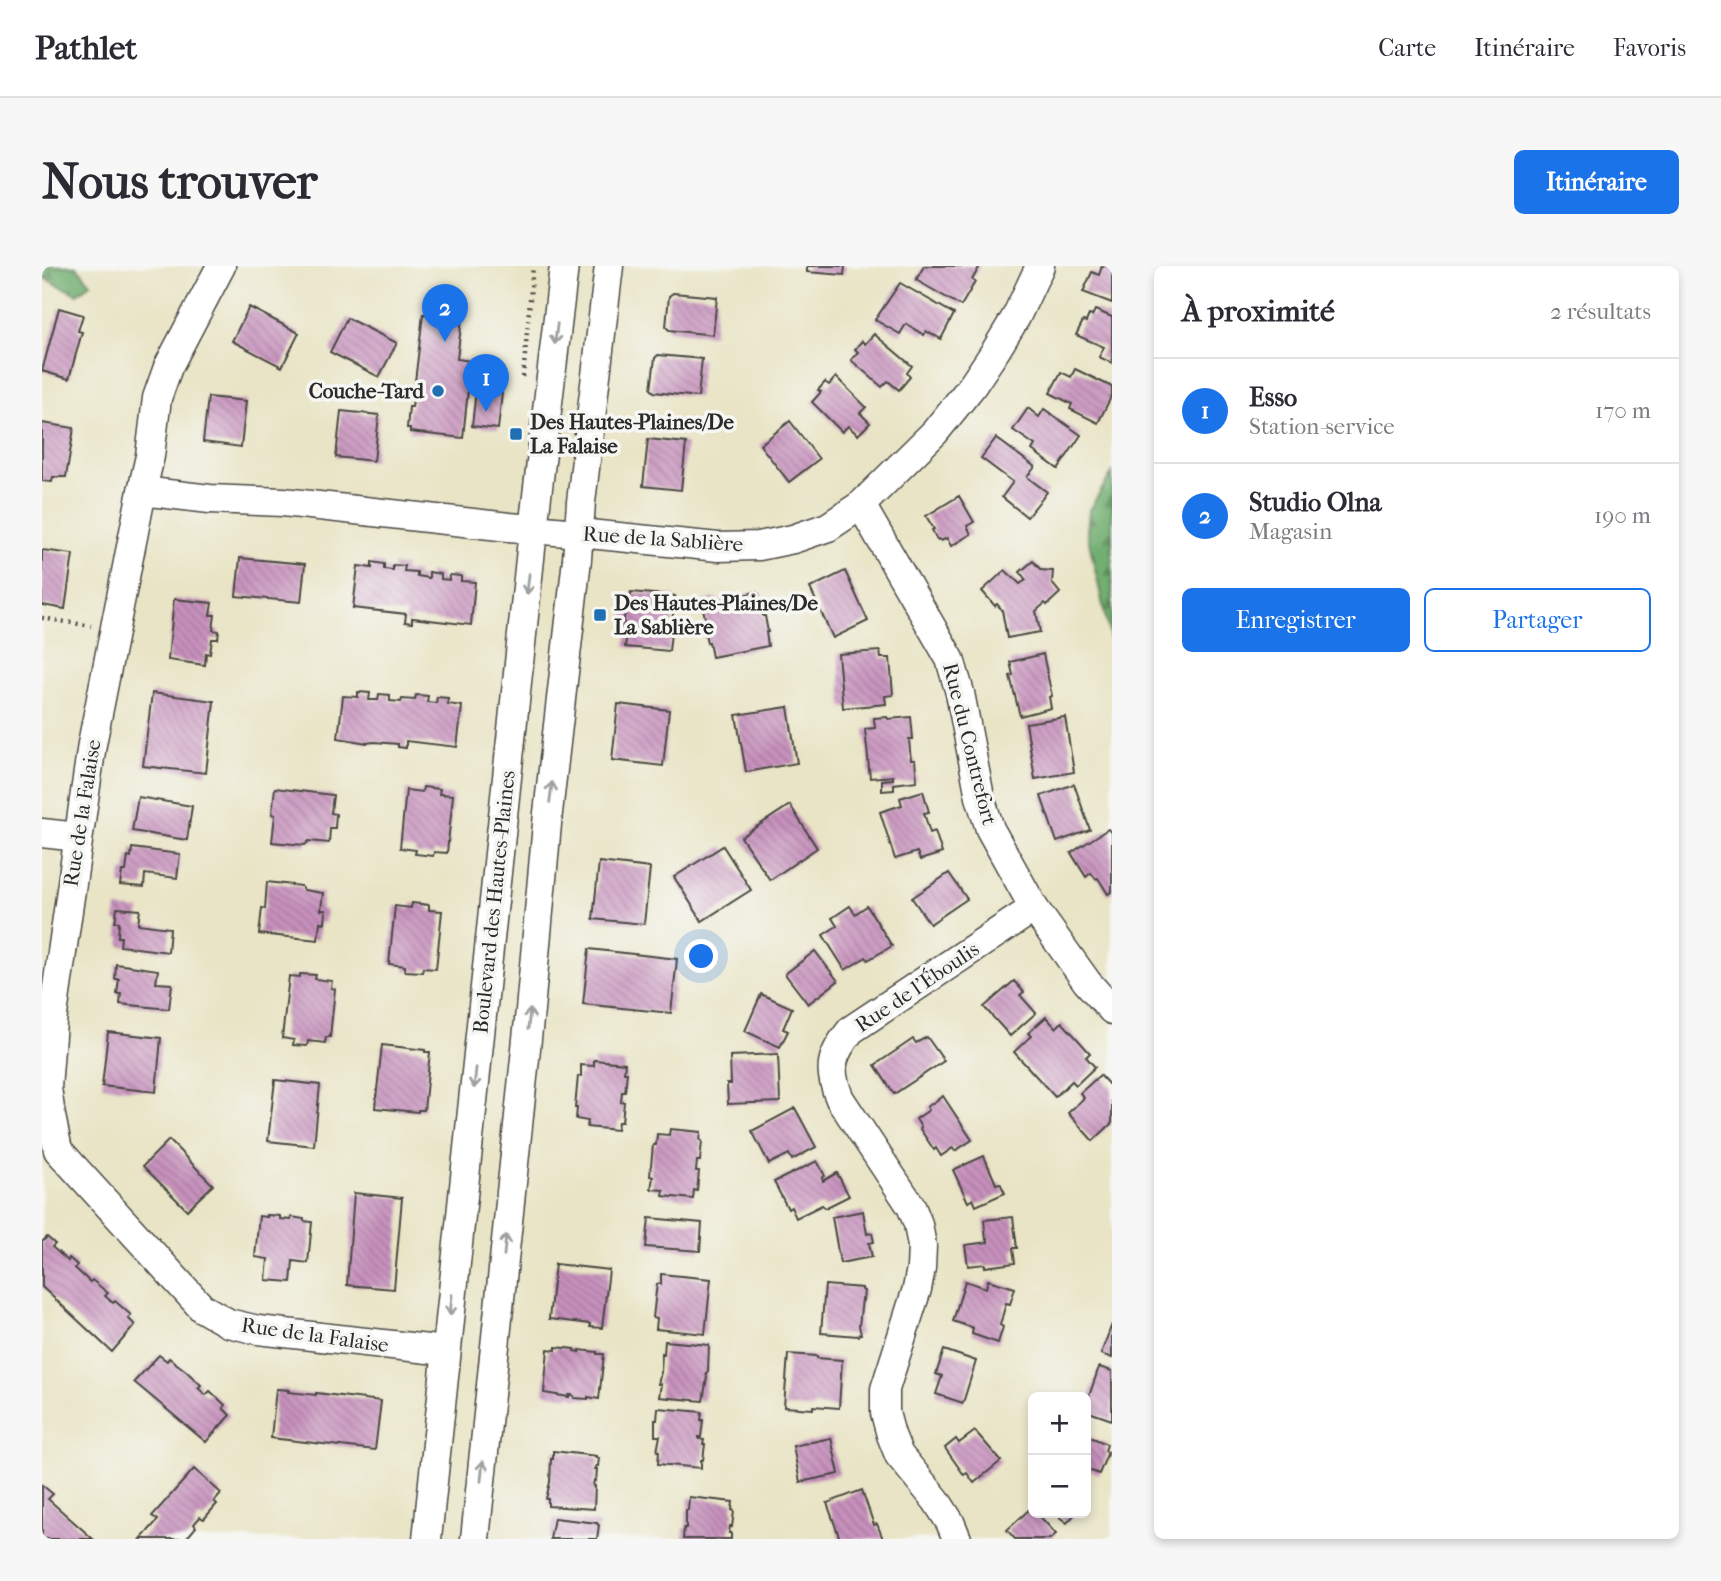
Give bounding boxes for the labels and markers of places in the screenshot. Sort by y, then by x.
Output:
pin: 2 [422,284,468,342]
pin: 1 [463,354,509,412]
place label: Couche-Tard [309,379,425,403]
marker: Couche-Tard [430,383,446,399]
place label: Des Hautes-Plaines/De La Falaise [530,410,735,458]
marker: Des Hautes-Plaines/De La Falaise [508,426,524,442]
place label: Des Hautes-Plaines/De La Sablière [614,591,819,639]
marker: Des Hautes-Plaines/De La Sablière [592,607,608,623]

